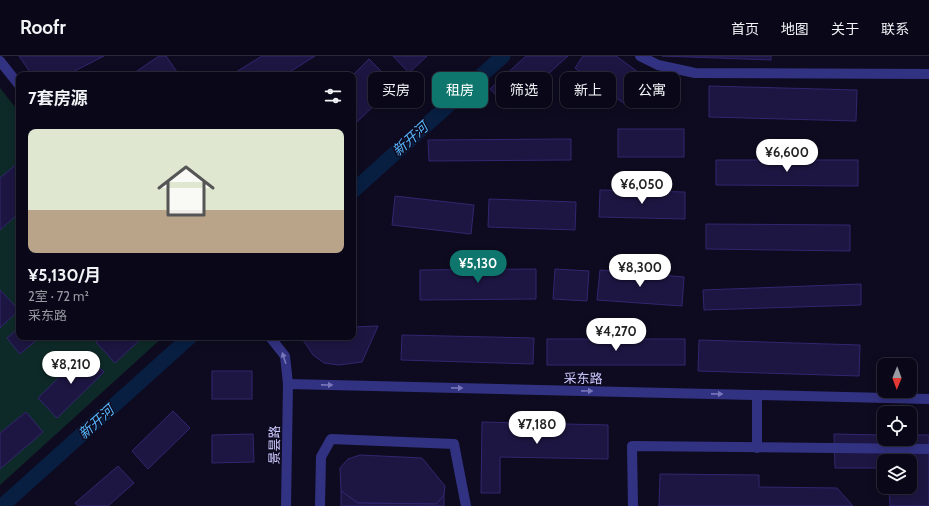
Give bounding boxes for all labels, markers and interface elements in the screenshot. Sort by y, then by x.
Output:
text: Roofr [20,16,66,39]
text: 首页 [731,20,759,38]
text: 地图 [781,20,809,38]
text: 关于 [831,20,859,38]
text: 联系 [881,20,909,38]
chip: 买房 [368,72,424,108]
chip: 租房 [432,72,488,108]
chip: 筛选 [496,72,552,108]
chip: 新上 [560,72,616,108]
chip: 公寓 [624,72,680,108]
icon: filters [322,85,344,107]
text: 7套房源 [28,88,88,108]
water label: 新开河 [388,116,434,160]
pin: ¥6,600 [754,139,820,173]
text: ¥6,600 [765,144,809,160]
icon: home [150,155,222,227]
pin: ¥6,050 [609,171,675,205]
text: ¥6,050 [620,176,664,192]
pin: ¥5,130 [445,250,511,284]
pin: ¥8,300 [607,254,673,288]
text: ¥5,130 [459,255,497,271]
text: ¥8,300 [618,259,662,275]
text: ¥5,130/月 [28,265,101,285]
text: 2室 · 72 m² [28,288,89,304]
text: 采东路 [28,307,67,323]
pin: ¥4,270 [583,318,649,352]
text: ¥4,270 [595,323,637,339]
pin: ¥8,210 [38,351,104,385]
one-way arrow [281,352,287,364]
text: ¥8,210 [51,356,91,372]
north arrow [877,358,917,398]
map controls [877,358,917,494]
street label: 采东路 [563,370,603,386]
one-way arrow [321,381,333,388]
one-way arrow [451,385,464,391]
one-way arrow [581,388,594,394]
one-way arrow [711,391,724,397]
water label: 新开河 [74,399,120,443]
button: locate [877,406,917,446]
pin: ¥7,180 [504,411,570,445]
text: ¥7,180 [518,416,556,432]
street label: 景昙路 [266,425,282,465]
button: layers [877,454,917,494]

